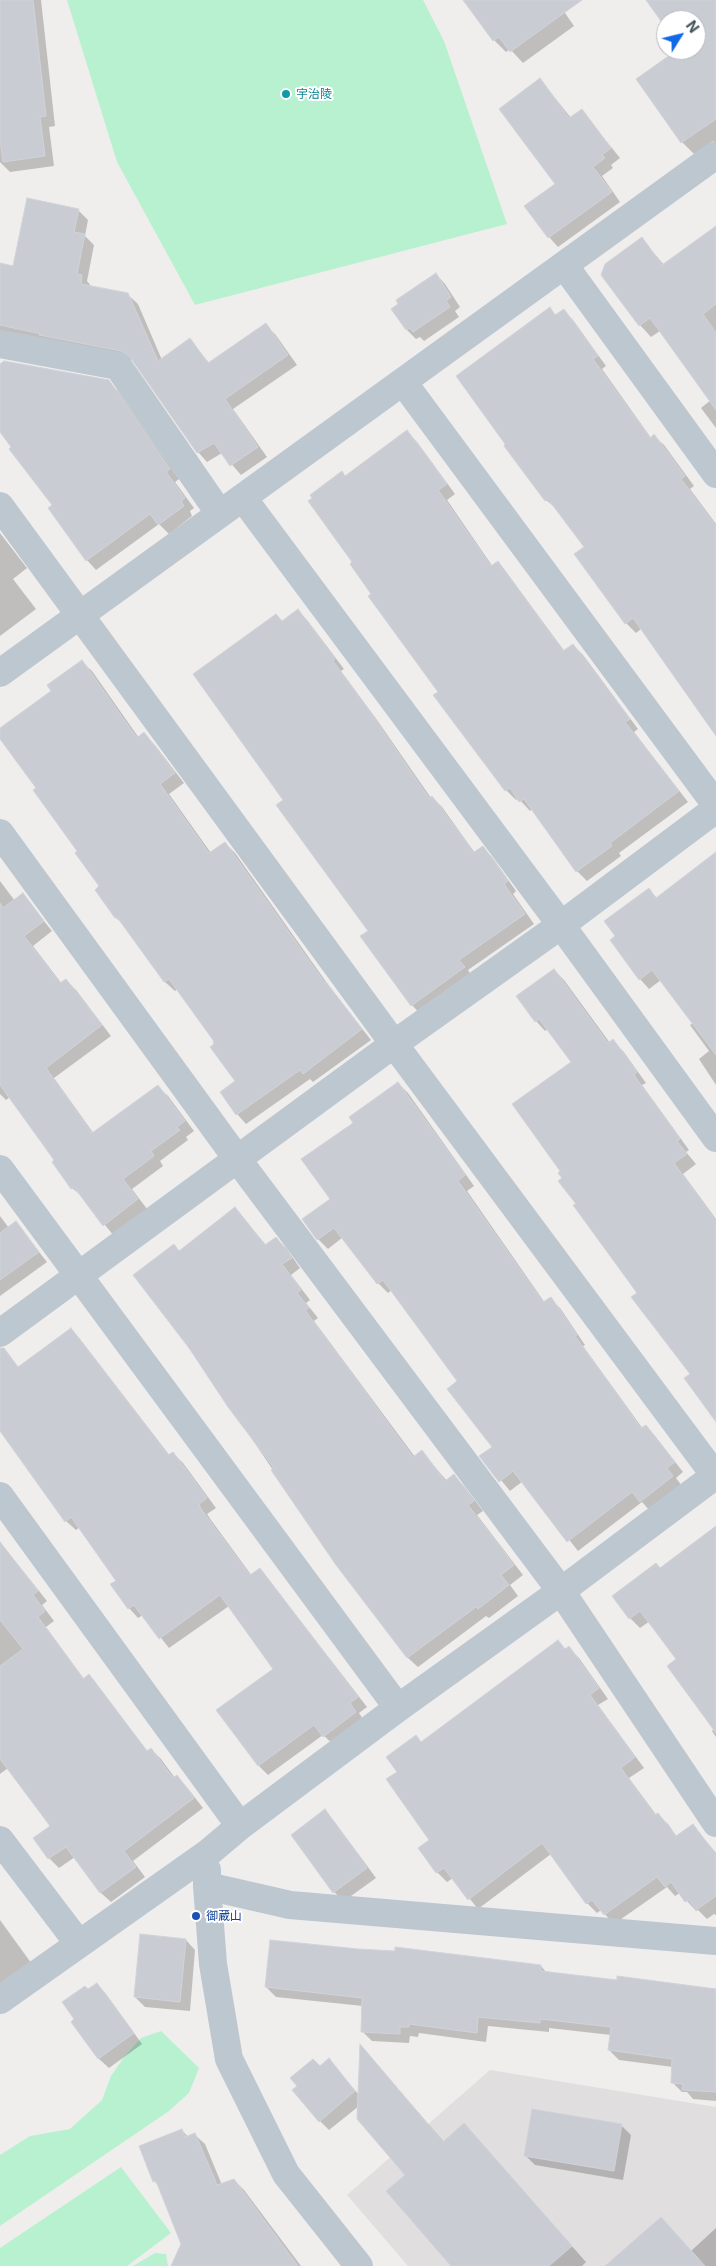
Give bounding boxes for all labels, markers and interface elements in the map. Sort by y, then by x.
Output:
north arrow [656,10,706,60]
text: N [683,17,703,36]
place label: 宇治陵 [296,87,332,101]
marker: 宇治陵 [280,88,292,100]
place label: 御蔵山 [206,1909,242,1923]
marker: 御蔵山 [190,1910,202,1922]

